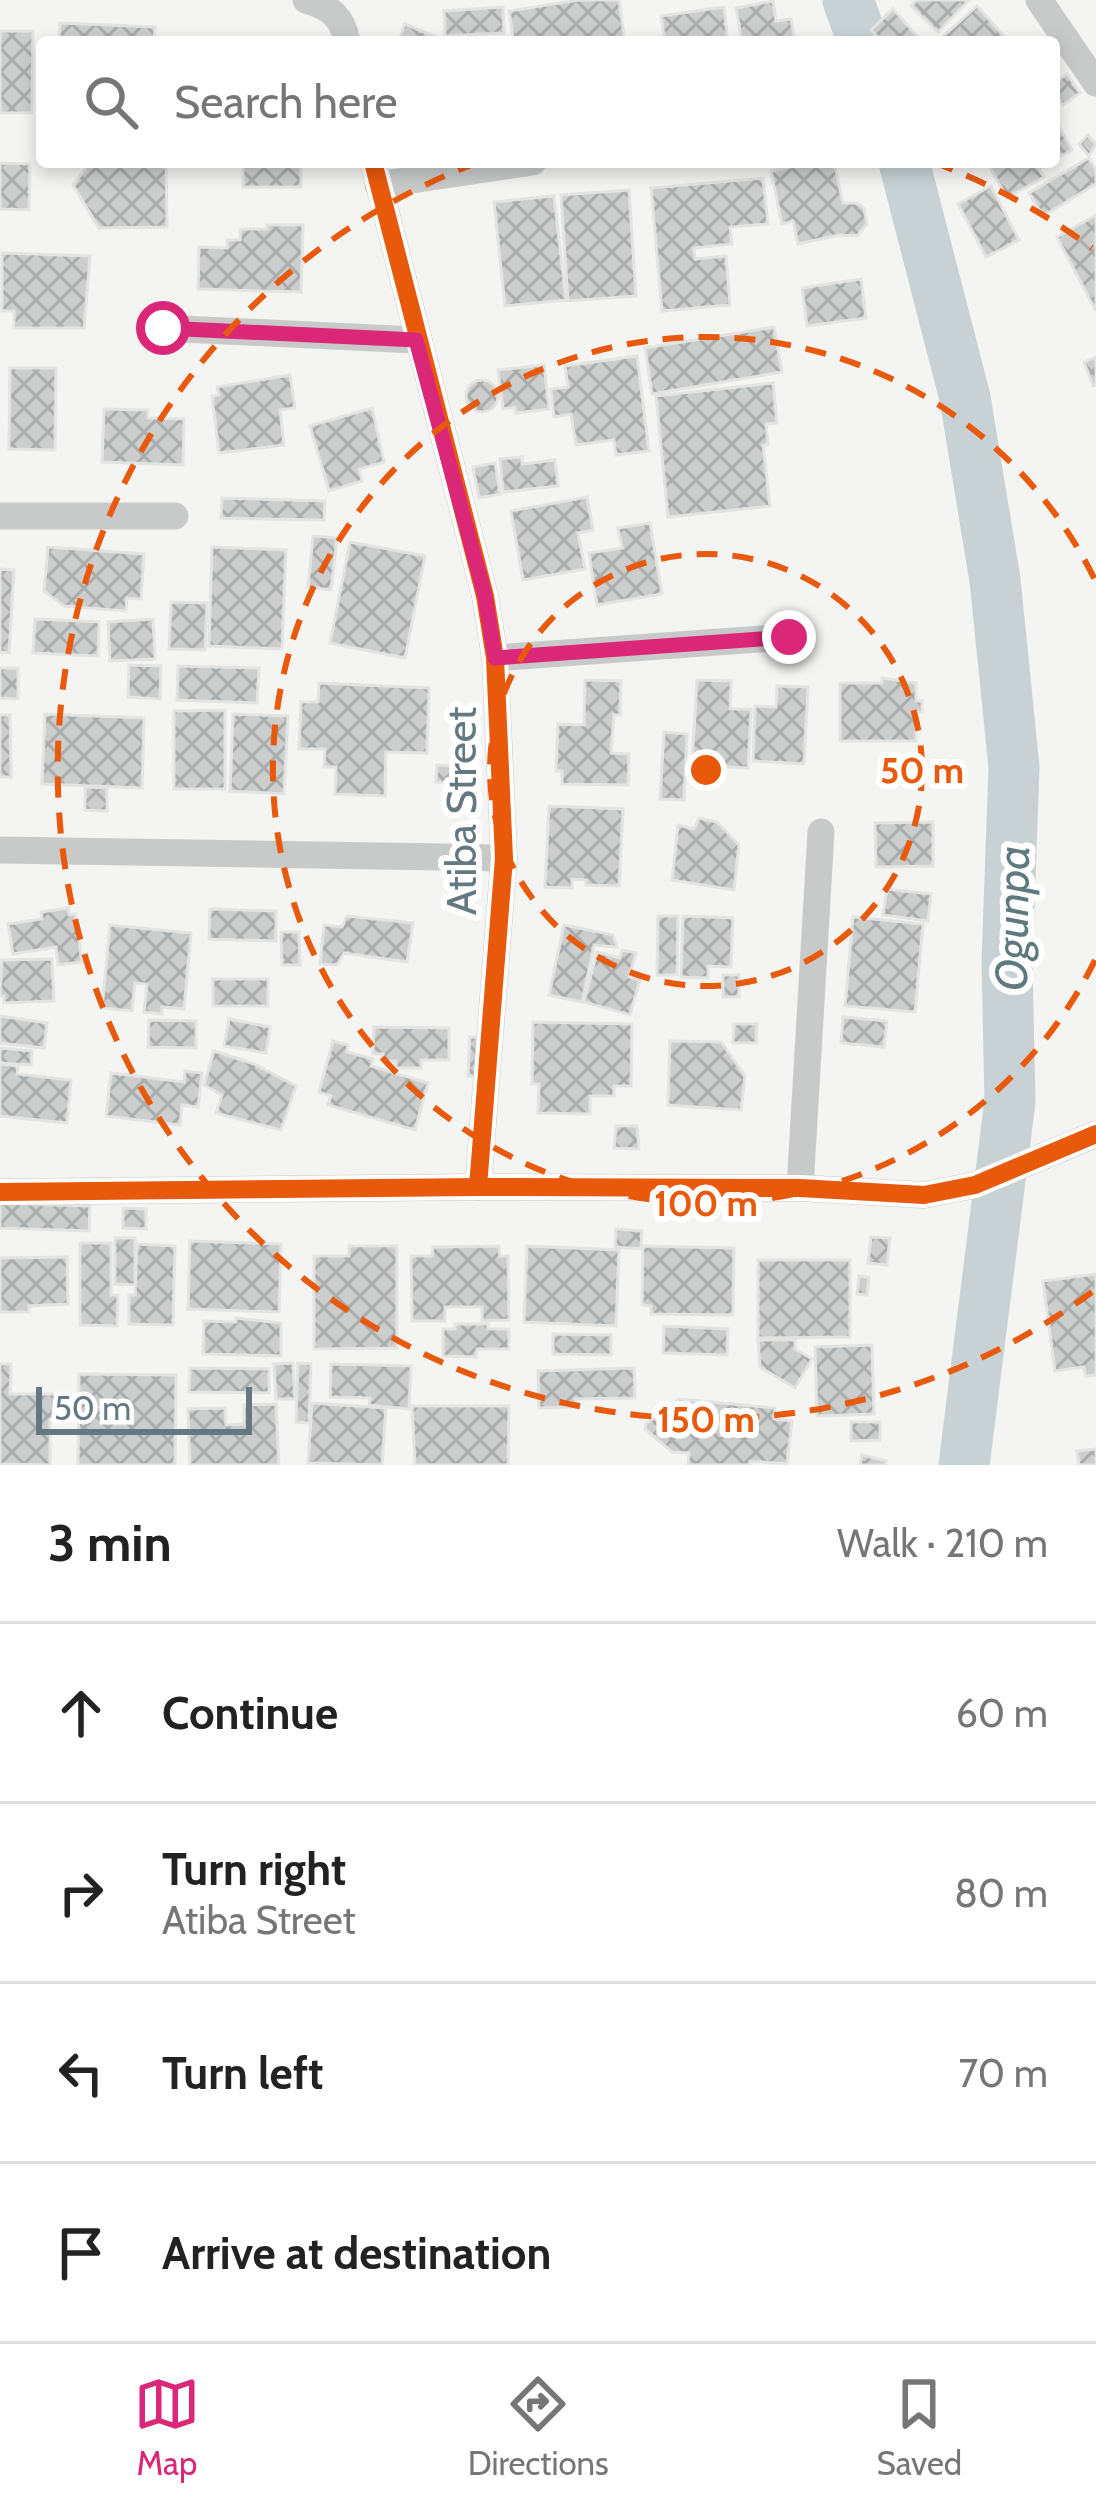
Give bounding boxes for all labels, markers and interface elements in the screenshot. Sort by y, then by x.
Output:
search box [36,36,1060,168]
icon: search [78,69,144,135]
text: Search here [174,75,398,129]
route start [136,301,190,355]
route end [762,610,816,664]
street label: Atiba Street [435,707,487,915]
text: 50 m [880,748,964,792]
centre of rings [685,749,727,791]
water label: Ogunpa [984,845,1040,991]
text: 100 m [654,1181,758,1225]
scale bar [36,1381,252,1434]
text: 50 m [54,1388,131,1428]
text: 150 m [657,1397,755,1441]
text: 3 min [48,1512,172,1574]
text: Walk · 210 m [837,1519,1048,1567]
icon: ahead [48,1680,114,1746]
text: Continue [162,1686,338,1740]
text: 60 m [956,1689,1048,1737]
text: Turn right [162,1842,346,1896]
icon: right [48,1860,114,1926]
text: 80 m [954,1869,1048,1917]
text: Atiba Street [162,1896,356,1944]
icon: left [48,2040,114,2106]
text: Turn left [162,2046,324,2100]
text: 70 m [959,2049,1048,2097]
icon: arrive [48,2220,114,2286]
text: Arrive at destination [162,2226,551,2280]
tab: Map [134,2371,200,2483]
tab: Directions [468,2371,609,2483]
tab: Saved [876,2371,962,2483]

